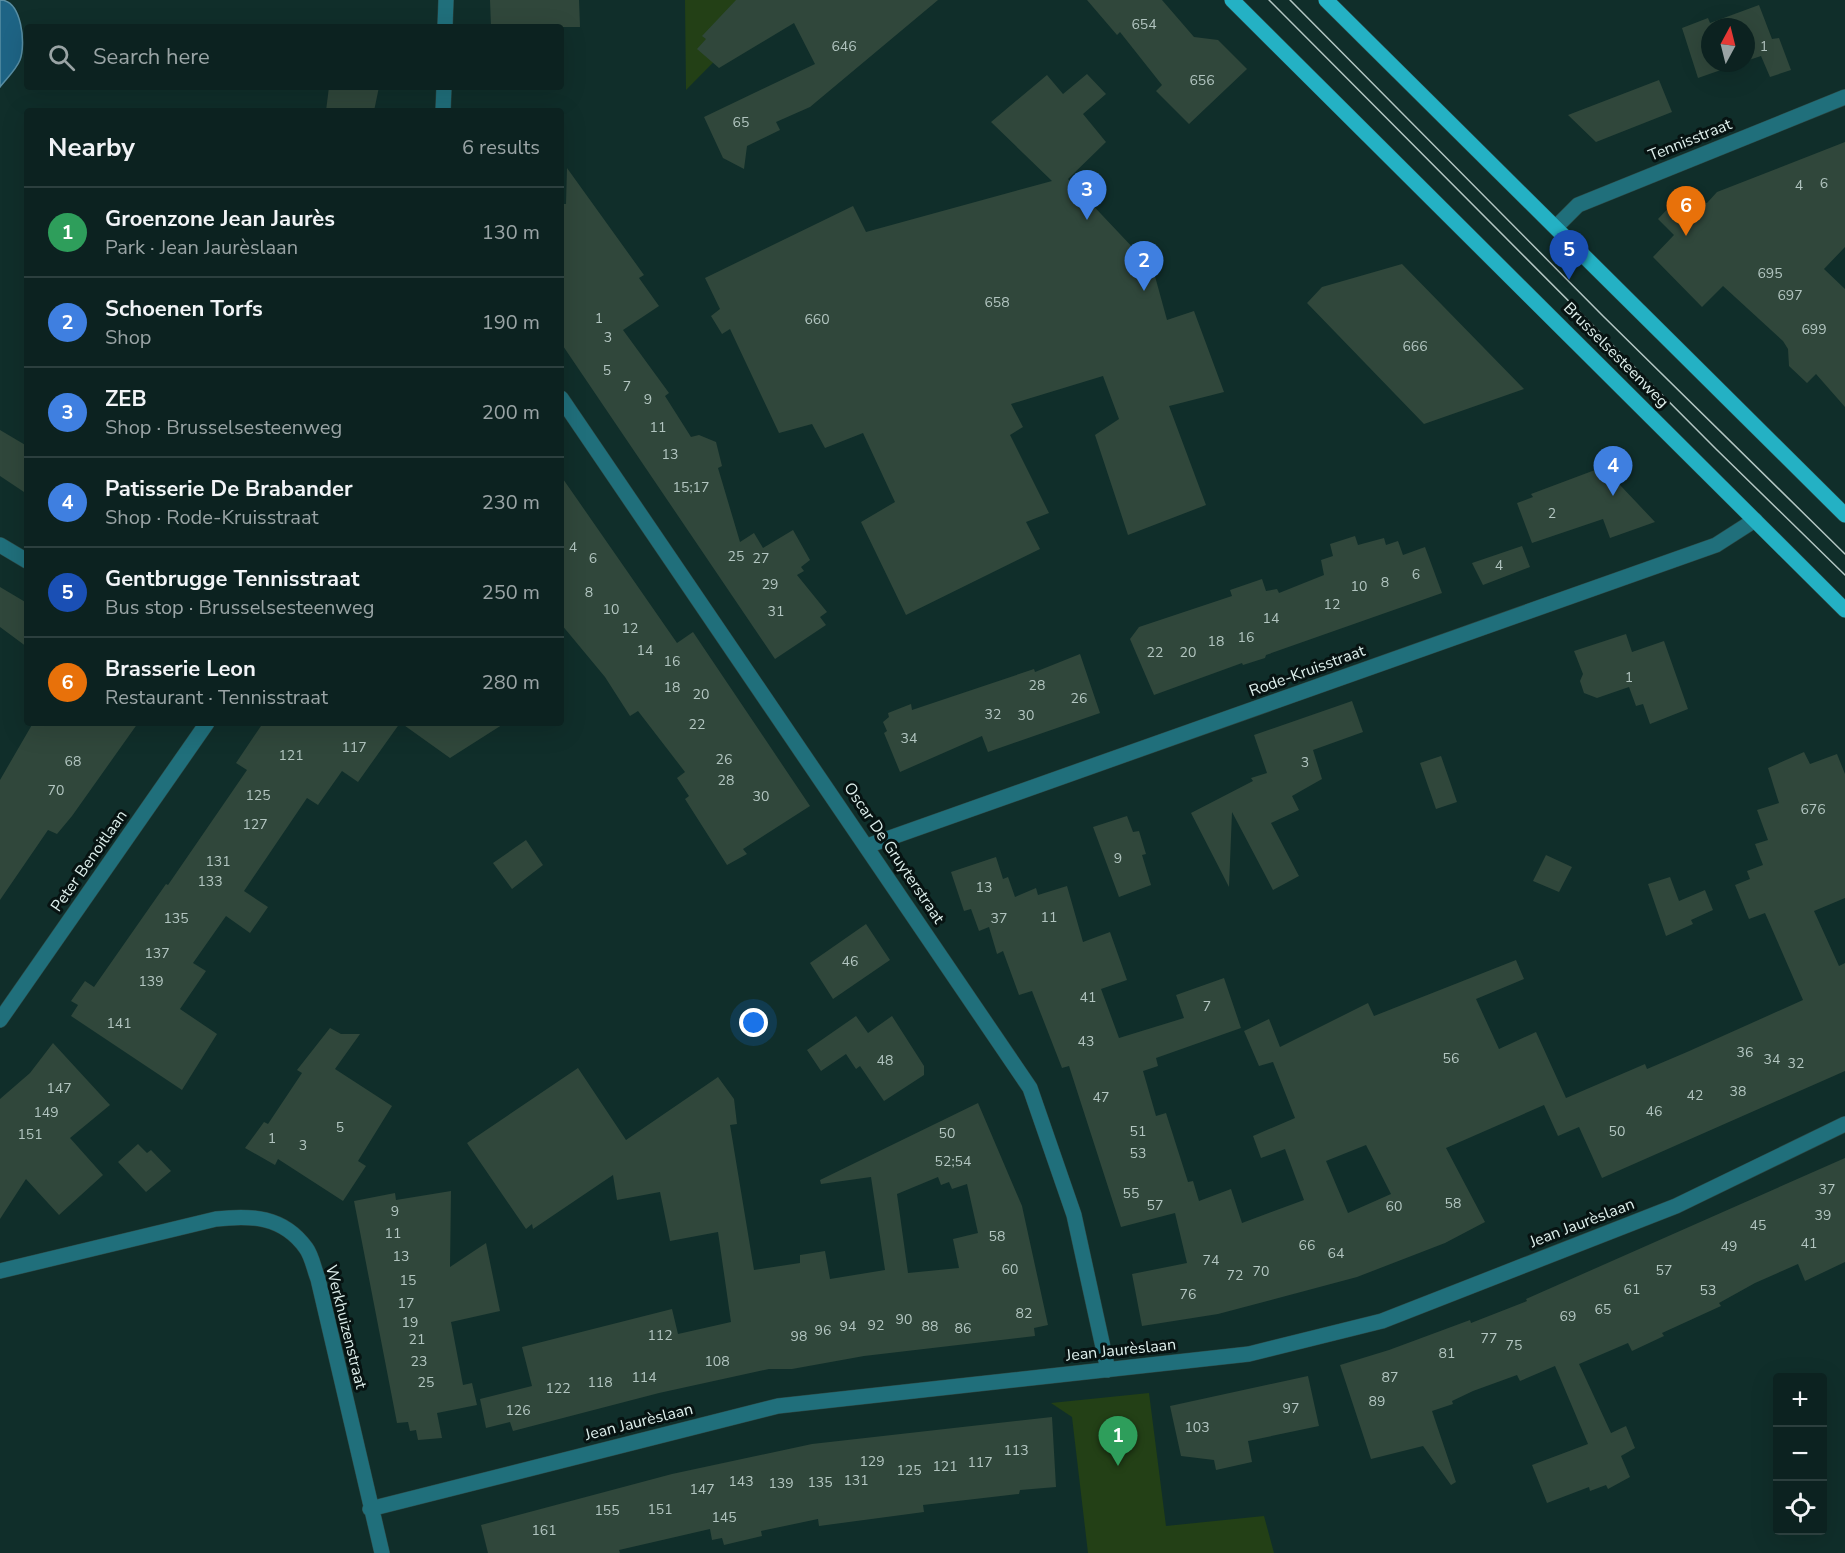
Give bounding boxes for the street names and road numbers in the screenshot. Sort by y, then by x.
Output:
street label: Tennisstraat [1645,113,1735,167]
street label: Brusselsesteenweg [1558,297,1674,413]
street label: Rode-Kruisstraat [1246,640,1368,702]
street label: Oscar De Gruyterstraat [838,778,950,928]
street label: Peter Benoitlaan [46,806,132,916]
street label: Jean Jaurèslaan [1525,1193,1638,1253]
street label: Werkhuizenstraat [320,1263,372,1392]
street label: Jean Jaurèslaan [1064,1333,1177,1367]
street label: Jean Jaurèslaan [582,1398,695,1446]

